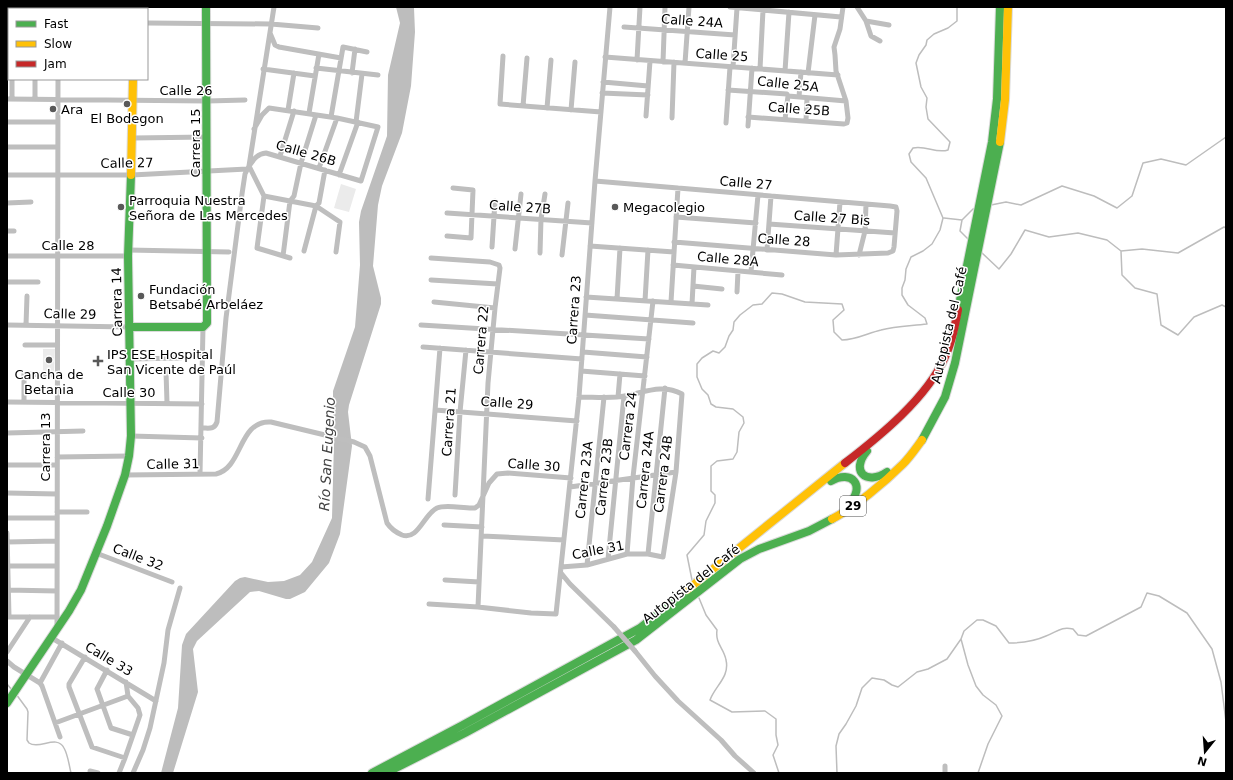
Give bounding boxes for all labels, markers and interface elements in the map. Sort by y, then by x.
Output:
legend [8,8,148,80]
street label: Calle 24A [661,11,723,31]
text: Fast [44,17,68,31]
text: Slow [44,37,72,51]
street label: Calle 25 [695,46,749,64]
text: Jam [43,57,67,71]
street label: Calle 25A [756,73,820,95]
street label: Calle 26 [160,83,212,98]
marker: El Bodegon [122,99,132,109]
street label: Calle 25B [768,99,830,119]
place label: Ara [61,102,83,117]
marker: Ara [48,104,58,114]
street label: Carrera 15 [188,108,203,178]
place label: El Bodegon [90,111,164,126]
street label: Calle 26B [274,137,338,169]
street label: Calle 27 [100,155,154,171]
street label: Calle 27 [719,173,773,193]
place label: Parroquia Nuestra Señora de Las Mercedes [129,193,288,223]
street label: Calle 27B [489,197,551,217]
place label: Megacolegio [623,200,705,215]
marker: Parroquia Nuestra Señora de Las Mercedes [116,202,126,212]
marker: Megacolegio [610,202,620,212]
street label: Calle 27 Bis [793,208,871,228]
street label: Calle 28 [757,231,811,249]
street label: Calle 28 [42,238,94,253]
street label: Calle 28A [697,249,760,269]
street label: Autopista del Café [928,265,970,385]
street label: Carrera 14 [109,267,125,337]
street label: Carrera 23 [564,275,584,345]
place label: Fundación Betsabé Arbeláez [149,282,263,312]
marker: Fundación Betsabé Arbeláez [136,291,146,301]
street label: Carrera 22 [471,305,491,375]
street label: Calle 29 [43,306,97,322]
place label: IPS ESE Hospital San Vicente de Paúl [107,347,236,377]
marker: Cancha de Betania [44,355,54,365]
marker: IPS ESE Hospital San Vicente de Paúl [92,355,104,367]
place label: Cancha de Betania [14,367,84,397]
street label: Calle 30 [103,385,155,400]
street label: Carrera 21 [439,387,459,457]
street label: Carrera 24 [616,391,640,461]
street label: Calle 29 [480,394,534,412]
water label: Río San Eugenio [316,397,338,511]
street label: Carrera 13 [38,412,53,482]
street label: Carrera 24A [633,430,657,510]
street label: Carrera 24B [651,434,675,514]
street label: Carrera 23B [592,437,616,517]
street label: Carrera 23A [572,440,596,520]
street label: Calle 31 [146,456,200,472]
street label: Calle 30 [507,456,561,474]
road number: 29 [840,496,866,516]
street label: Calle 31 [571,538,625,562]
street label: Calle 32 [111,541,165,573]
street label: Autopista del Café [639,541,743,627]
street label: Calle 33 [82,639,136,679]
north arrow [1185,732,1225,772]
text: N [1196,754,1209,769]

